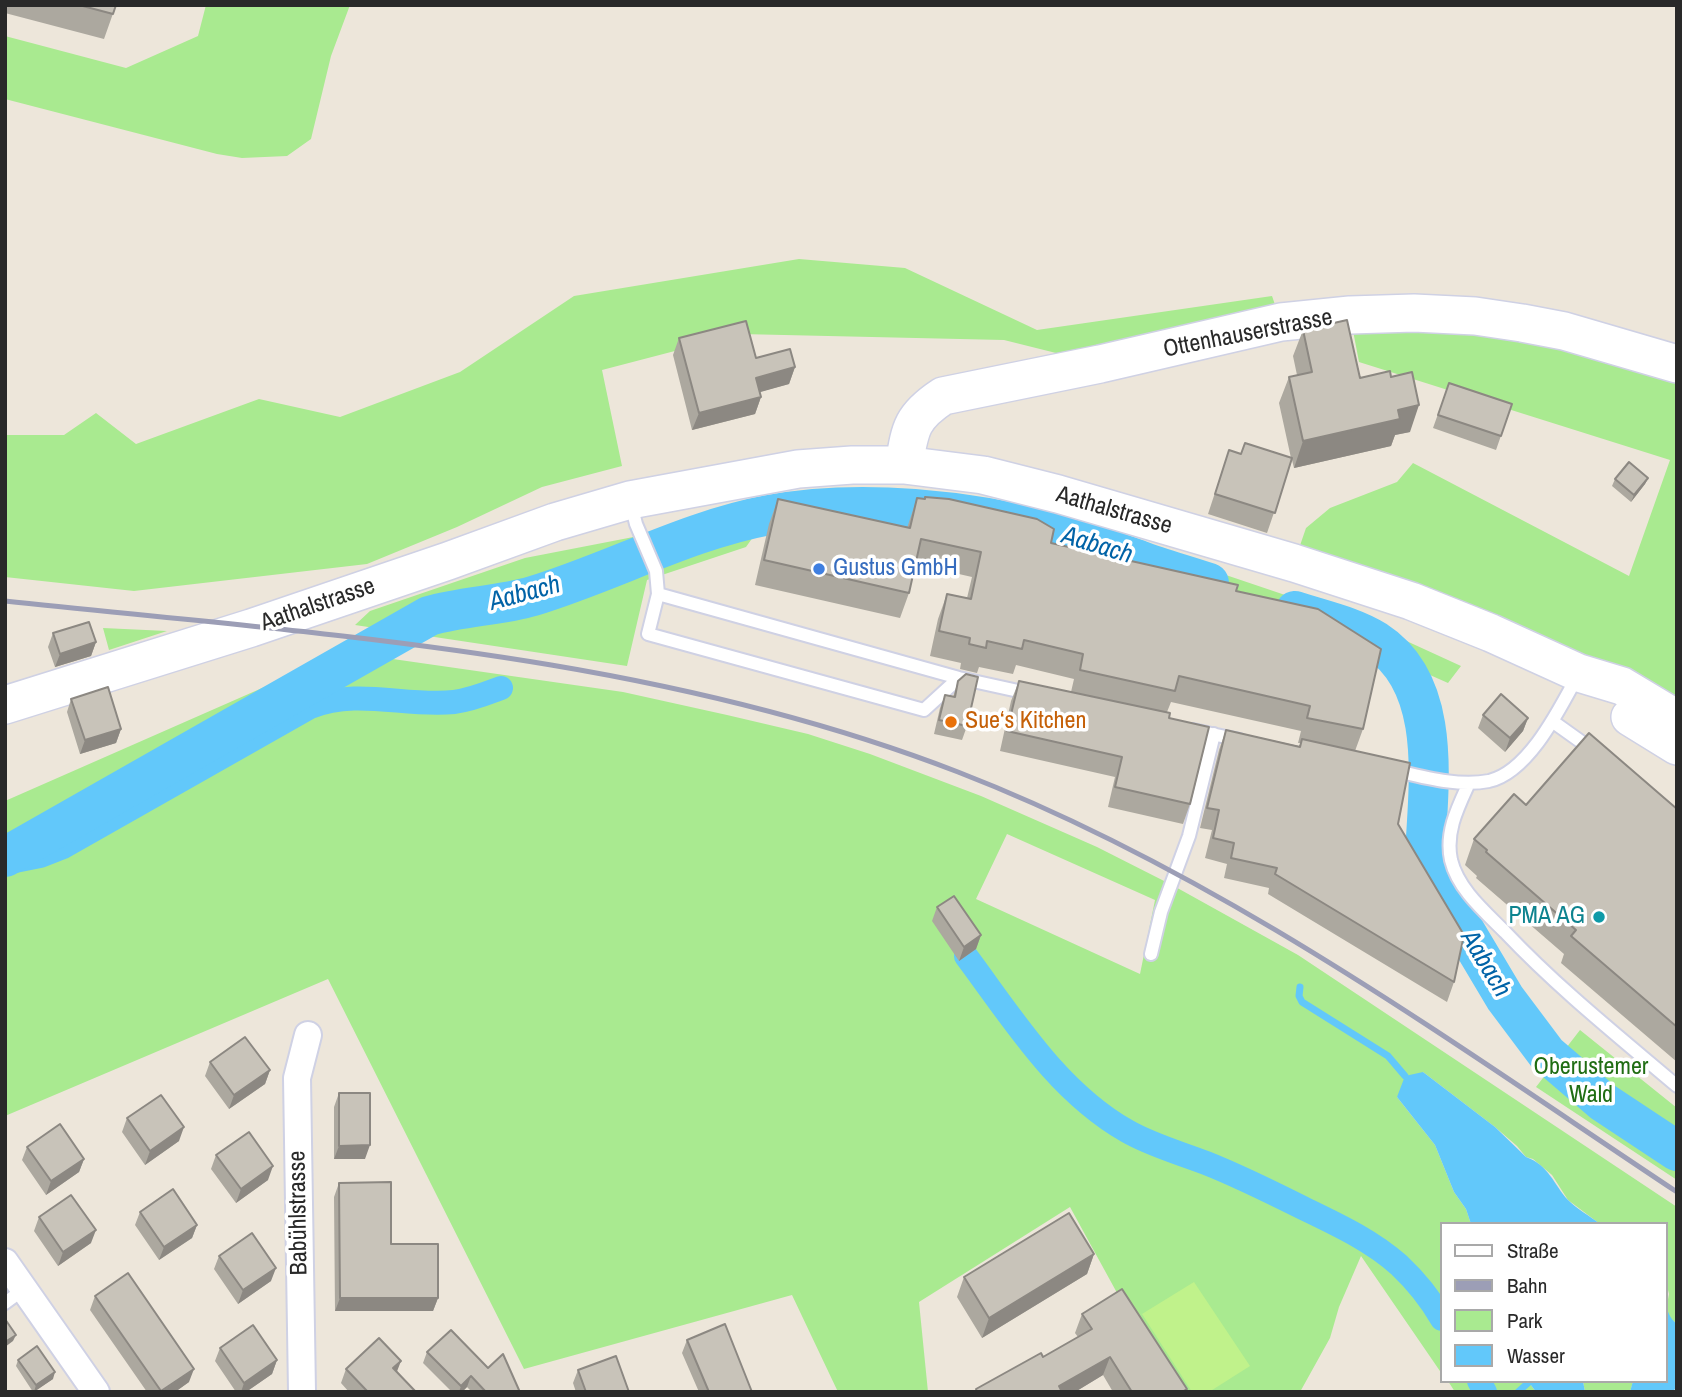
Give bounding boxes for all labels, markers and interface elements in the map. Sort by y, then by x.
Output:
street label: Ottenhauserstrasse [1161,303,1335,365]
street label: Aathalstrasse [1053,481,1175,541]
water label: Aabach [1058,521,1136,571]
place label: Gustus GmbH [833,555,958,583]
marker: Gustus GmbH [811,561,827,577]
water label: Aabach [486,570,564,618]
street label: Aathalstrasse [257,572,379,638]
place label: Sue‘s Kitchen [965,708,1086,736]
marker: Sue‘s Kitchen [943,714,959,730]
place label: PMA AG [1508,903,1585,931]
marker: PMA AG [1591,909,1607,925]
water label: Aabach [1453,925,1517,1003]
park label: Oberustemer Wald [1534,1054,1648,1110]
street label: Babühlstrasse [284,1150,314,1276]
legend [1440,1222,1668,1383]
text: Straße [1507,1236,1559,1265]
text: Bahn [1507,1271,1547,1300]
text: Park [1507,1306,1542,1335]
text: Wasser [1507,1341,1565,1370]

